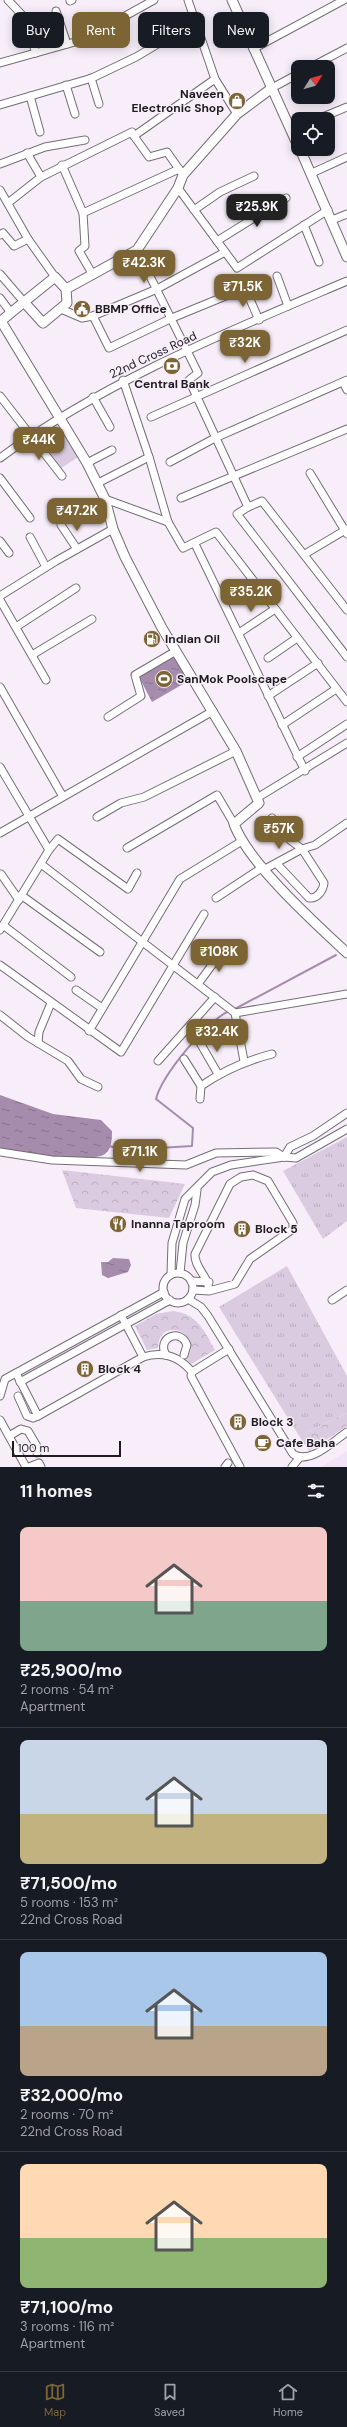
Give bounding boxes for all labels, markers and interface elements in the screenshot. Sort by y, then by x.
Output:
chip: Buy [12,12,64,48]
chip: Rent [72,12,130,48]
chip: Filters [138,12,205,48]
chip: New [213,12,269,48]
north arrow [291,60,335,104]
map controls [291,60,335,156]
place label: Naveen Electronic Shop [131,86,224,116]
shop icon: Naveen Electronic Shop [227,91,247,111]
button: locate [291,112,335,156]
pin: ₹25.9K [224,194,290,228]
text: ₹25.9K [235,198,279,215]
pin: ₹42.3K [111,250,177,284]
text: ₹42.3K [122,254,166,271]
pin: ₹71.5K [210,274,276,308]
text: ₹71.5K [223,278,263,295]
public building icon: BBMP Office [72,299,92,319]
place label: BBMP Office [95,301,167,317]
street label: 22nd Cross Road [107,328,199,382]
pin: ₹32K [221,330,269,364]
text: ₹32K [229,334,261,351]
bank icon: Central Bank [162,356,182,376]
place label: Central Bank [134,376,210,392]
pin: ₹44K [15,427,63,461]
text: ₹44K [22,431,56,448]
pin: ₹47.2K [44,498,110,532]
text: ₹47.2K [56,502,98,519]
pin: ₹35.2K [218,579,284,613]
text: ₹35.2K [229,583,273,600]
fuel station icon: Indian Oil [142,629,162,649]
place label: Indian Oil [165,631,220,647]
sports icon: SanMok Poolscape [154,669,174,689]
place label: SanMok Poolscape [177,671,287,687]
pin: ₹57K [255,816,303,850]
text: ₹57K [263,820,295,837]
pin: ₹108K [191,939,247,973]
text: ₹108K [200,943,238,960]
pin: ₹32.4K [184,1019,250,1053]
text: ₹32.4K [195,1023,239,1040]
pin: ₹71.1K [107,1139,173,1173]
text: ₹71.1K [122,1143,158,1160]
restaurant icon: Inanna Taproom [108,1214,128,1234]
place label: Inanna Taproom [131,1216,225,1232]
building icon: Block 5 [232,1219,252,1239]
place label: Block 5 [255,1221,298,1237]
building icon: Block 4 [75,1359,95,1379]
place label: Block 4 [98,1361,141,1377]
building icon: Block 3 [228,1412,248,1432]
place label: Block 3 [251,1414,293,1430]
cafe icon: Cafe Baha [253,1433,273,1453]
place label: Cafe Baha [276,1435,335,1451]
scale bar [12,1439,121,1458]
text: 100 m [18,1441,49,1455]
text: 11 homes [20,1480,93,1502]
icon: filters [305,1480,327,1502]
icon: home [138,1553,210,1625]
text: ₹25,900/mo [20,1659,122,1681]
text: 2 rooms · 54 m² [20,1681,114,1698]
text: Apartment [20,1698,85,1715]
icon: home [138,1766,210,1838]
text: ₹71,500/mo [20,1872,117,1894]
text: 5 rooms · 153 m² [20,1894,118,1911]
text: 22nd Cross Road [20,1911,122,1928]
icon: home [138,1978,210,2050]
text: ₹32,000/mo [20,2084,123,2106]
text: 2 rooms · 70 m² [20,2106,114,2123]
text: 22nd Cross Road [20,2123,122,2140]
icon: home [138,2190,210,2262]
text: ₹71,100/mo [20,2296,113,2318]
text: 3 rooms · 116 m² [20,2318,114,2335]
text: Apartment [20,2335,85,2352]
tab: Map [44,2381,66,2419]
tab: Saved [154,2381,185,2419]
tab: Home [273,2381,303,2419]

